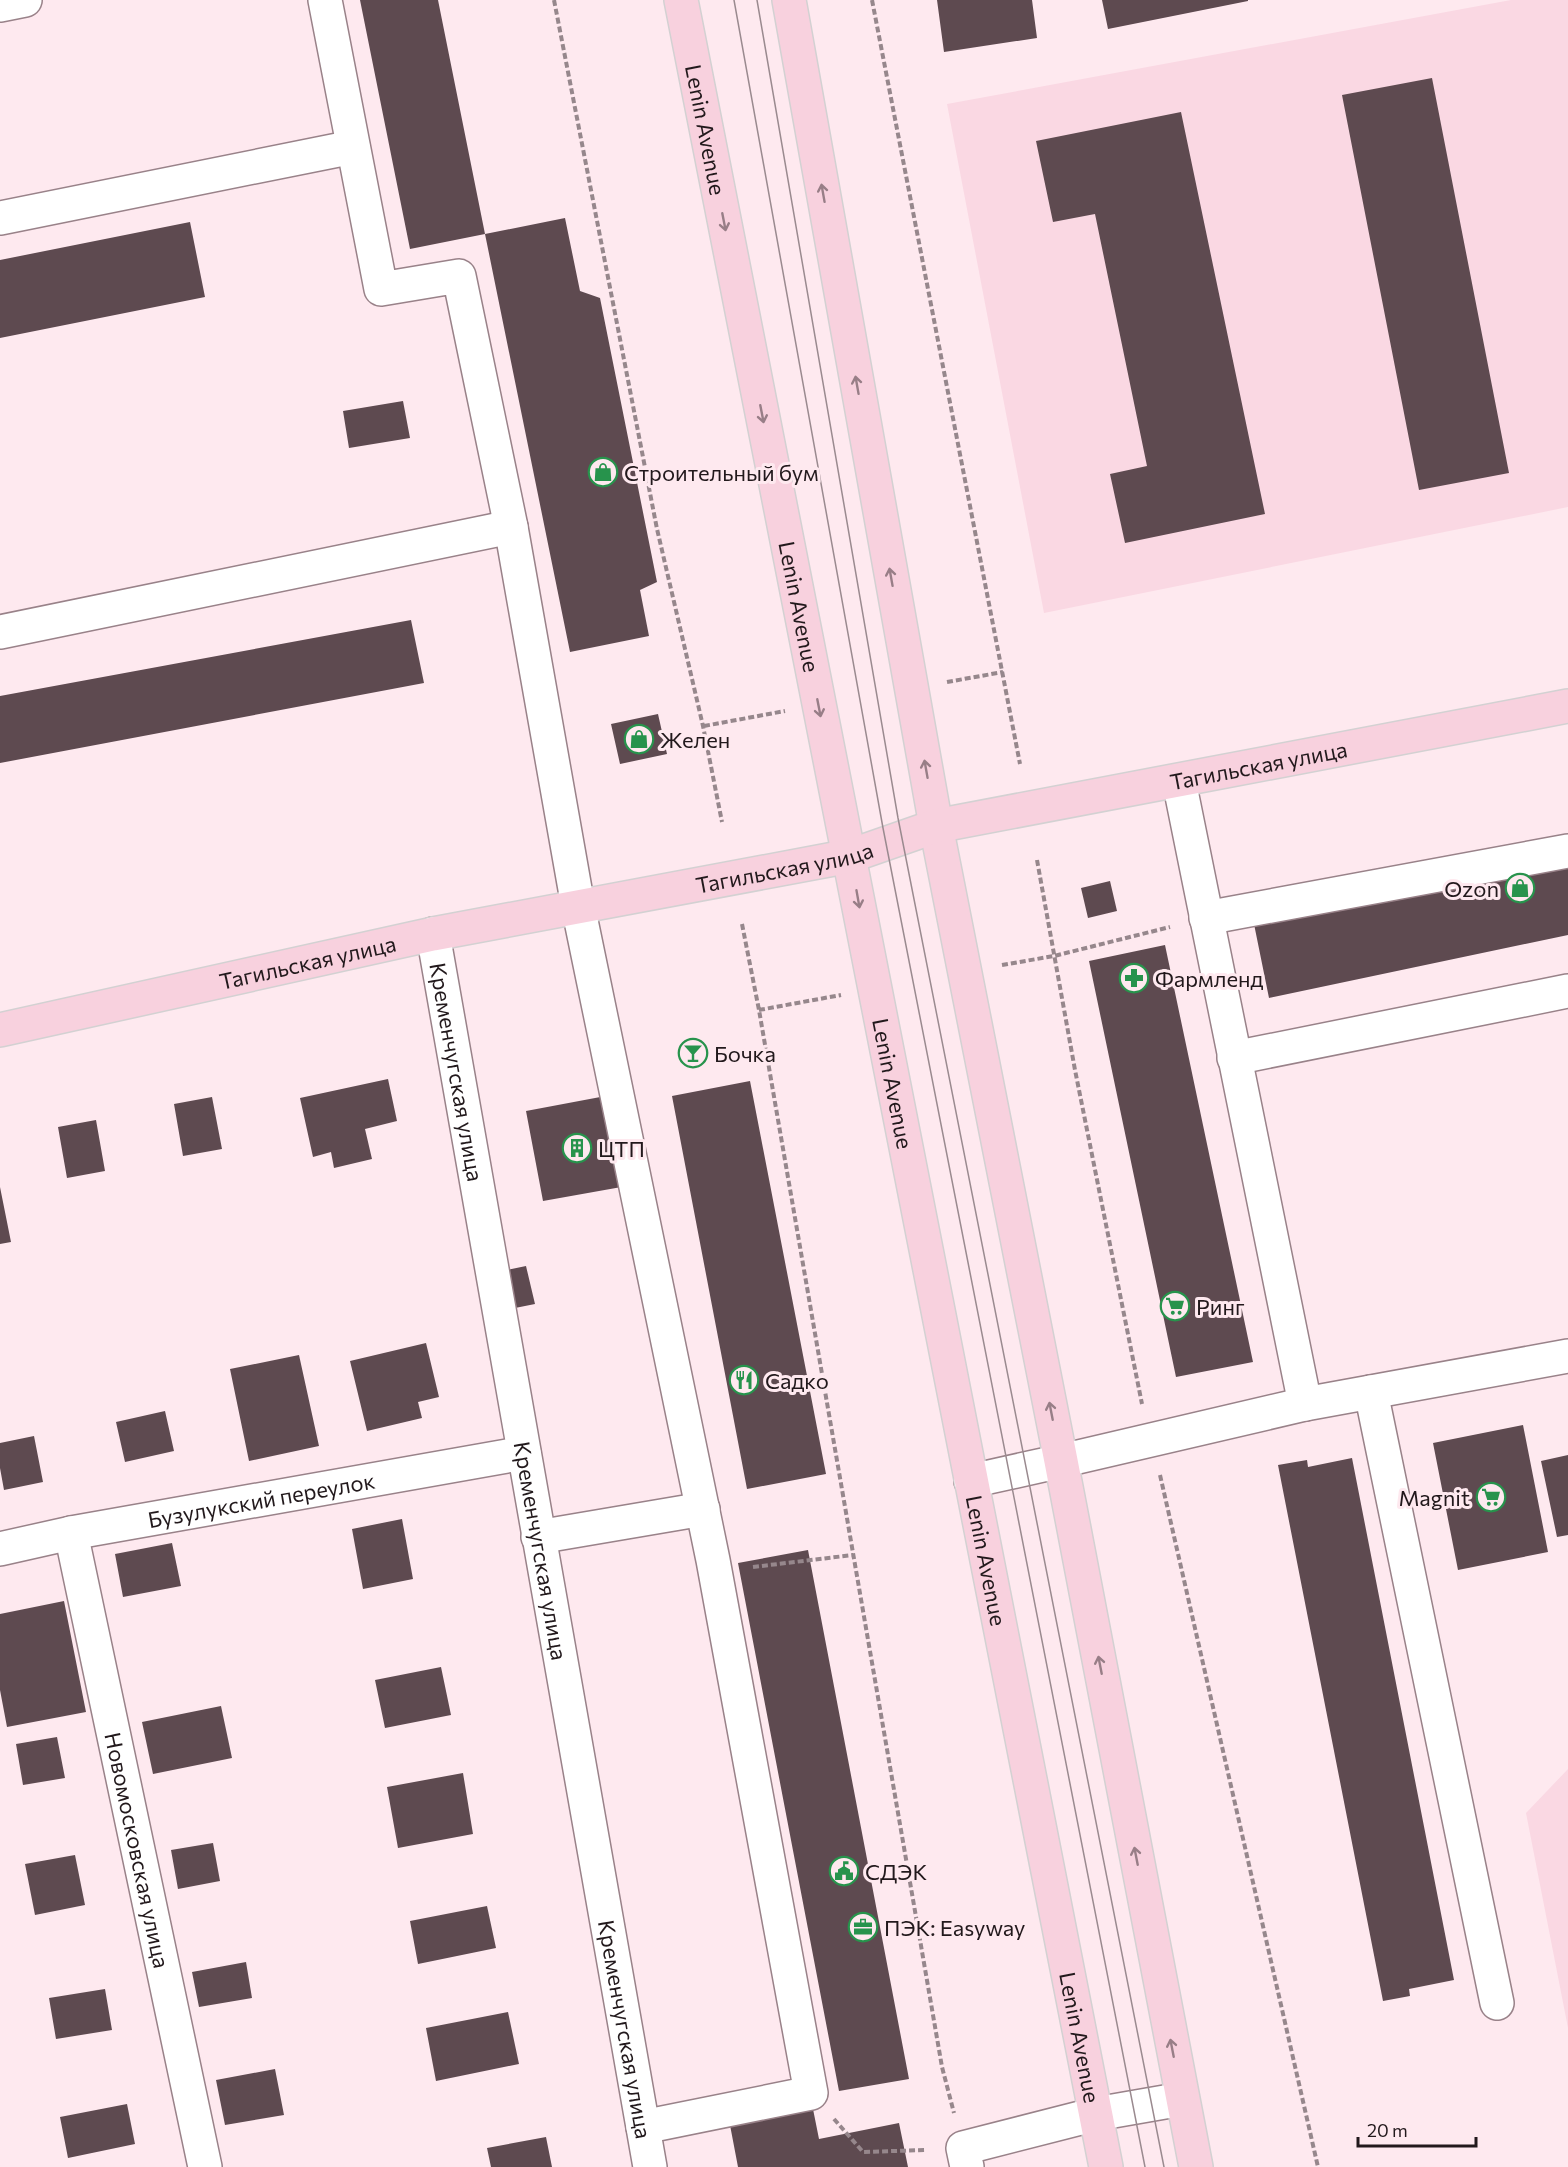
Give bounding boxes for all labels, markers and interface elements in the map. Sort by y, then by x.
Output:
street label: Lenin Avenue [680,62,732,197]
one-way arrow [817,183,828,203]
one-way arrow [719,212,730,232]
one-way arrow [851,375,862,395]
one-way arrow [757,403,768,423]
shop icon: Строительный бум [587,456,619,488]
place label: Строительный бум [624,459,819,486]
street label: Lenin Avenue [774,539,826,674]
one-way arrow [885,567,896,587]
one-way arrow [814,698,825,717]
shop icon: Желен [623,723,655,755]
place label: Желен [660,726,730,753]
street label: Тагильская улица [1167,735,1349,795]
one-way arrow [920,759,931,779]
street label: Тагильская улица [693,836,876,898]
shop icon: Ozon [1504,872,1536,904]
place label: Ozon [1444,875,1499,902]
one-way arrow [852,889,863,909]
street label: Тагильская улица [217,929,398,994]
street label: Кременчугская улица [425,960,490,1183]
pharmacy icon: Фармленд [1118,962,1150,994]
place label: Фармленд [1155,965,1264,992]
street label: Lenin Avenue [867,1016,919,1151]
bar icon: Бочка [677,1037,709,1069]
place label: Бочка [714,1040,776,1067]
building icon: ЦТП [561,1132,593,1164]
place label: ЦТП [598,1135,645,1162]
supermarket icon: Ринг [1159,1290,1191,1322]
place label: Ринг [1196,1293,1245,1320]
restaurant icon: Садко [728,1364,760,1396]
place label: Садко [765,1367,829,1394]
one-way arrow [1045,1402,1057,1421]
street label: Кременчугская улица [509,1439,574,1662]
street label: Бузулукский переулок [146,1466,377,1533]
supermarket icon: Magnit [1475,1481,1507,1513]
place label: Magnit [1398,1484,1470,1511]
street label: Lenin Avenue [961,1493,1013,1628]
one-way arrow [1094,1655,1105,1675]
street label: Новомосковская улица [100,1730,176,1970]
one-way arrow [1130,1847,1141,1867]
public building icon: СДЭК [828,1855,860,1887]
place label: СДЭК [865,1858,927,1885]
office icon: ПЭК: Easyway [847,1911,879,1943]
place label: ПЭК: Easyway [884,1914,1025,1941]
street label: Кременчугская улица [593,1918,658,2141]
street label: Lenin Avenue [1055,1969,1107,2105]
one-way arrow [1166,2039,1177,2058]
scale bar [1358,2110,1476,2148]
text: 20 m [1367,2119,1408,2141]

